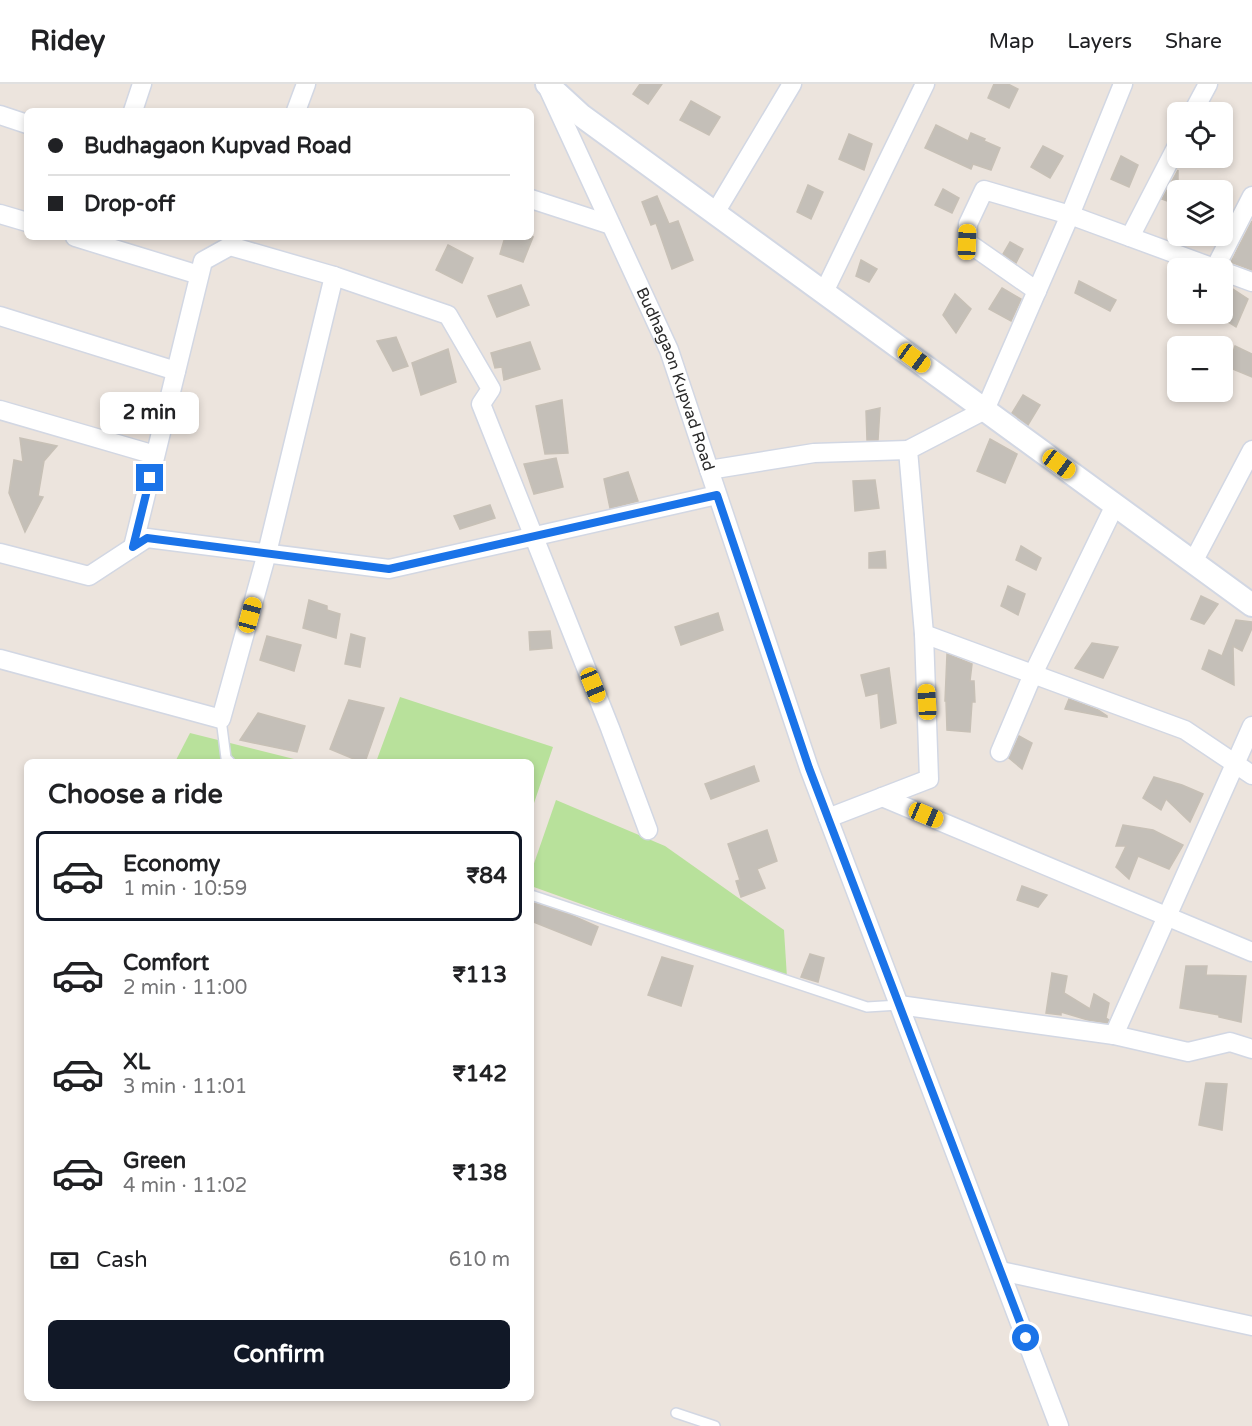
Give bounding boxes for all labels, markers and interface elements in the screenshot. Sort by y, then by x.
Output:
text: Ridey [30,24,105,58]
text: Map [989,29,1034,54]
text: Layers [1067,29,1132,54]
text: Share [1165,29,1222,54]
map controls [1167,102,1233,402]
button: locate [1167,102,1233,168]
text: Budhagaon Kupvad Road [84,133,352,159]
button: layers [1167,180,1233,246]
text: Drop-off [84,191,175,217]
car [957,224,977,260]
button: + [1167,258,1233,324]
street label: Budhagaon Kupvad Road [631,284,719,473]
button: − [1167,336,1233,402]
car [894,340,934,376]
callout: 2 min [100,391,200,433]
text: 2 min [123,401,176,425]
car [1039,446,1079,482]
route end [136,464,163,491]
car [237,595,263,635]
car [578,665,608,705]
car [917,684,937,720]
text: Choose a ride [48,778,223,811]
car [906,800,946,830]
icon: car [51,849,105,903]
text: Economy [123,851,220,877]
text: ₹84 [466,863,507,889]
text: 1 min · 10:59 [123,877,247,901]
icon: car [51,948,105,1002]
text: Comfort [123,950,209,976]
text: ₹113 [453,962,507,988]
text: 2 min · 11:00 [123,976,247,1000]
icon: car [51,1047,105,1101]
text: XL [123,1049,150,1075]
text: ₹142 [453,1061,507,1087]
text: 3 min · 11:01 [123,1075,247,1099]
icon: car [51,1146,105,1200]
text: Green [123,1148,186,1174]
text: ₹138 [453,1160,507,1186]
text: 4 min · 11:02 [123,1174,247,1198]
icon: cash [48,1244,81,1277]
text: Cash [96,1247,148,1273]
text: 610 m [449,1248,510,1272]
button: Confirm [48,1320,510,1389]
route start [1012,1324,1039,1351]

